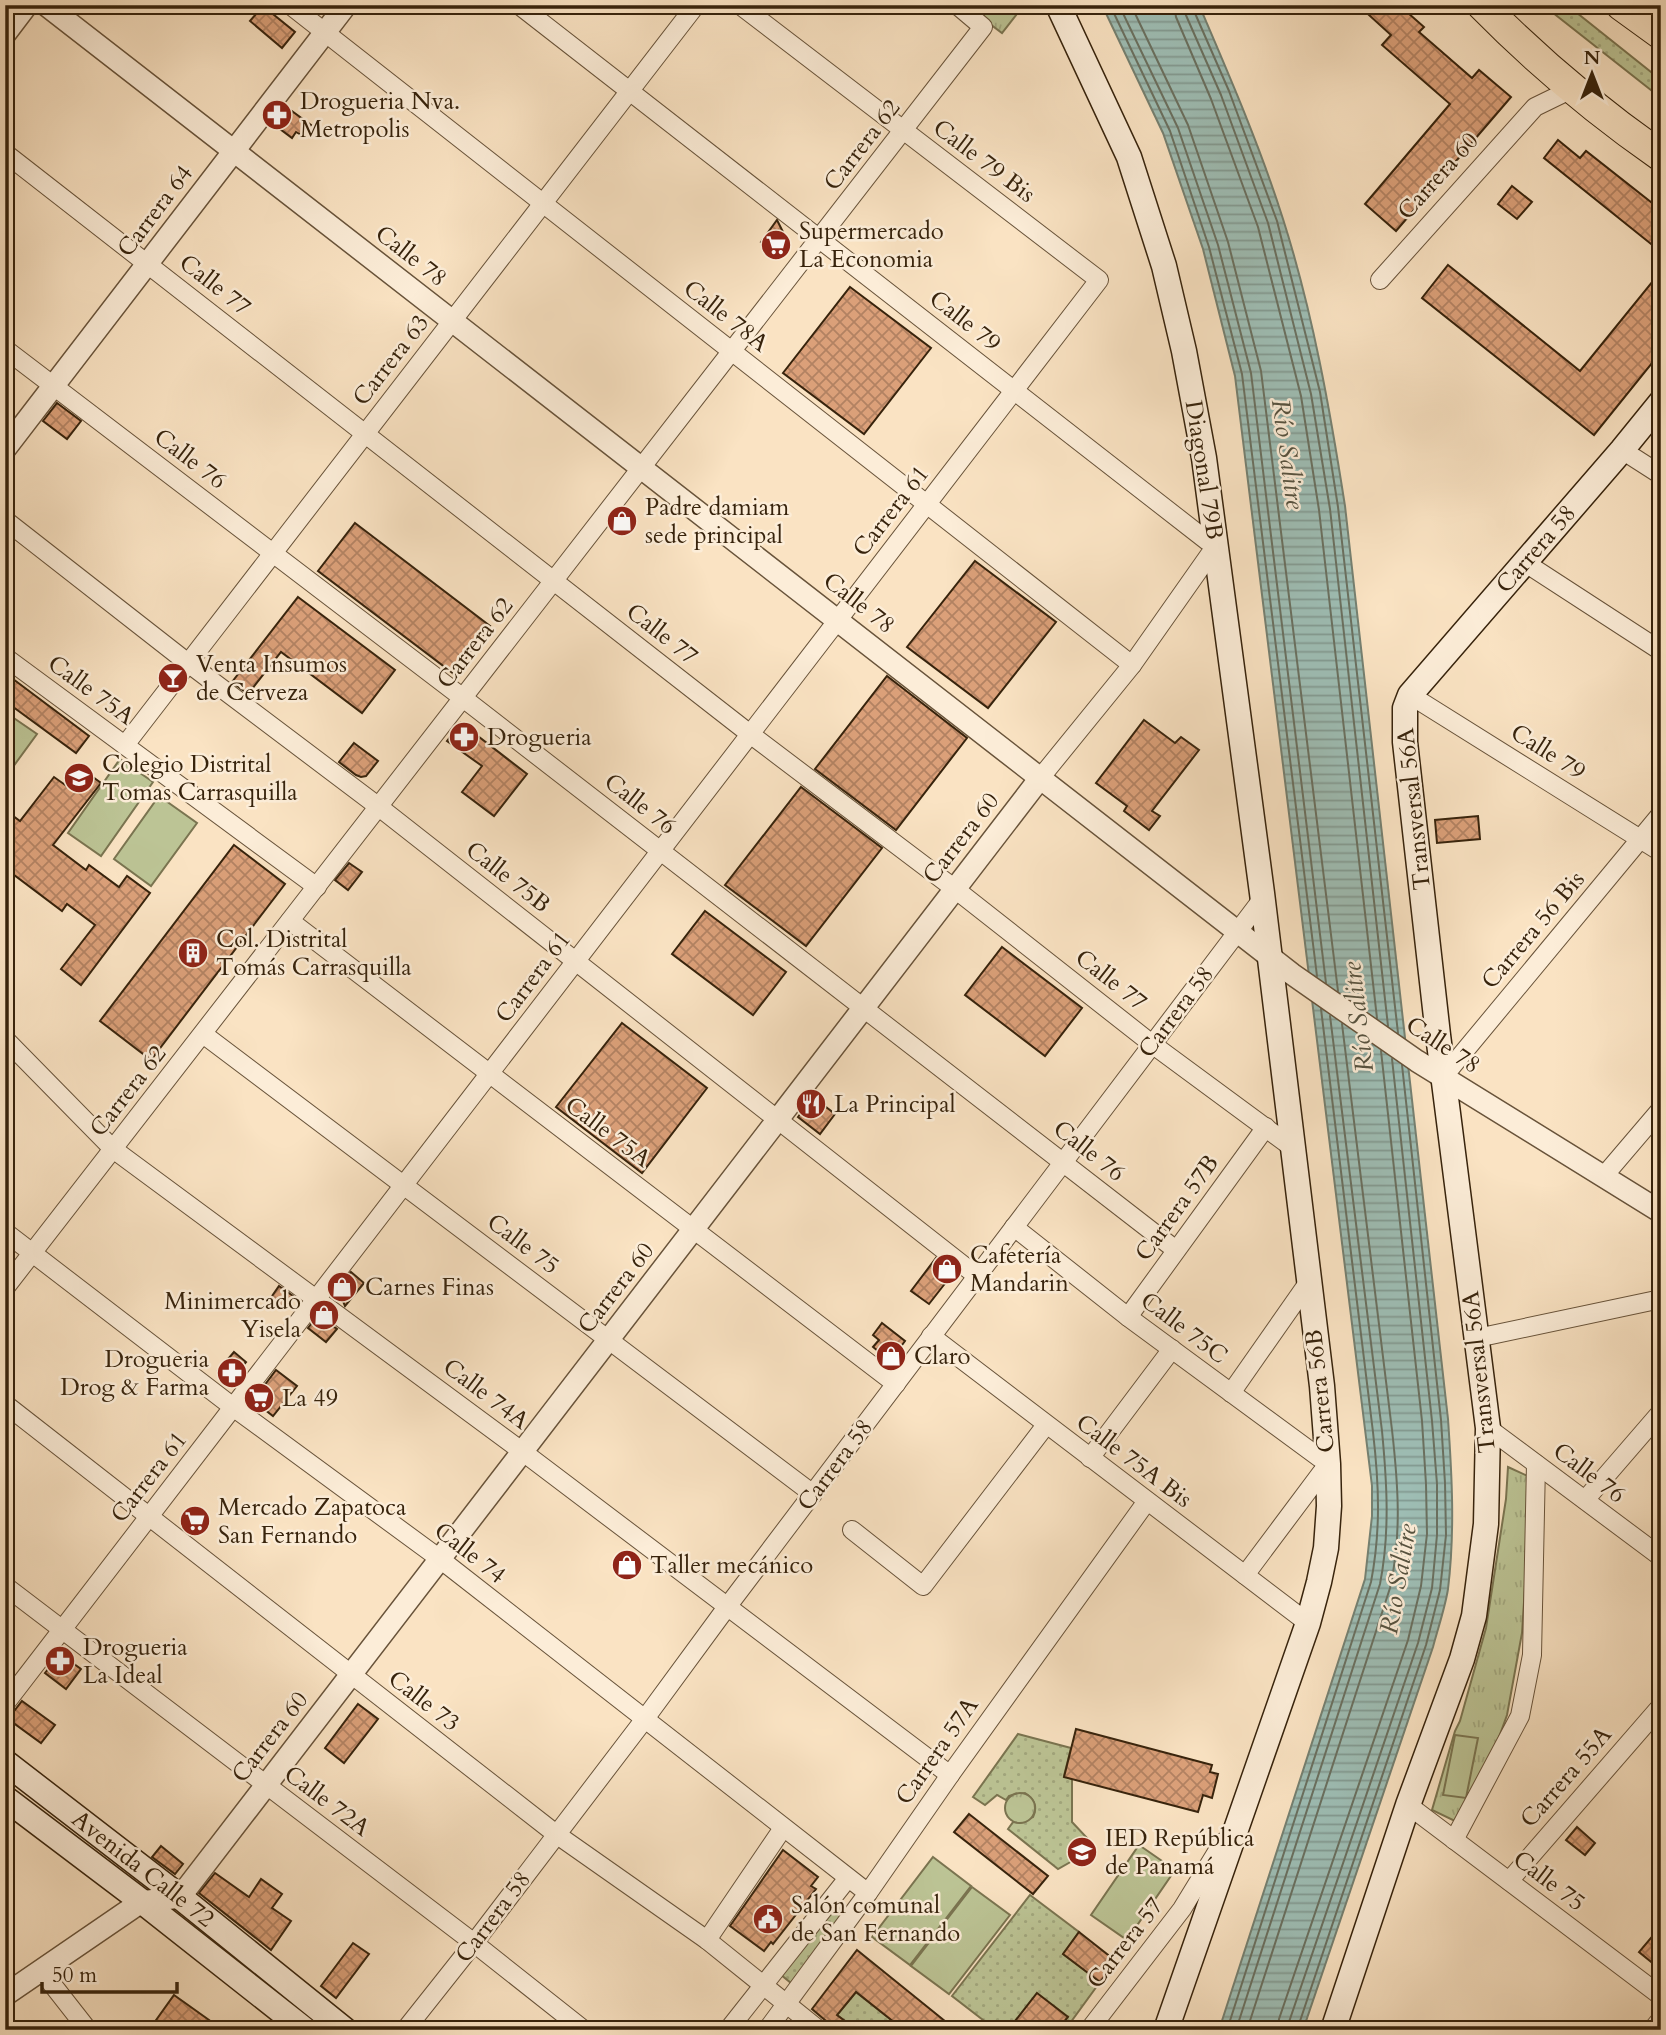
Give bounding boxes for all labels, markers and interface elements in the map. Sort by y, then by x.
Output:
north arrow [1558,38,1628,108]
text: N [1584,45,1601,71]
place label: Drogueria Nva. Metropolis [300,85,460,146]
street label: Carrera 62 [816,93,908,197]
pharmacy icon: Drogueria Nva. Metropolis [260,98,294,132]
street label: Calle 79 Bis [926,112,1042,210]
street label: Carrera 60 [1390,125,1486,227]
street label: Carrera 64 [110,158,200,264]
place label: Supermercado La Economia [799,215,944,276]
street label: Calle 78 [368,217,454,295]
supermarket icon: Supermercado La Economia [759,228,793,262]
street label: Calle 77 [172,246,258,324]
street label: Calle 78A [676,272,776,360]
street label: Calle 79 [922,282,1008,360]
street label: Carrera 63 [345,308,437,412]
water label: Río Salitre [1263,397,1313,512]
street label: Diagonal 79B [1177,398,1231,542]
street label: Calle 76 [147,421,233,497]
street label: Carrera 61 [845,459,937,563]
place label: Padre damiam sede principal [645,491,790,552]
street label: Carrera 58 [1488,498,1584,600]
shop icon: Padre damiam sede principal [605,504,639,538]
street label: Calle 78 [816,564,902,642]
street label: Carrera 62 [429,591,521,695]
street label: Calle 77 [619,595,705,673]
street label: Calle 75A [41,647,142,733]
place label: Venta Insumos de Cerveza [196,648,347,709]
bar icon: Venta Insumos de Cerveza [156,661,190,695]
street label: Calle 79 [1504,716,1592,788]
pharmacy icon: Drogueria [447,720,481,754]
place label: Drogueria [487,721,592,754]
street label: Transversal 56A [1389,725,1439,892]
place label: Colegio Distrital Tomas Carrasquilla [102,748,298,809]
school or university icon: Colegio Distrital Tomas Carrasquilla [62,761,96,795]
street label: Calle 76 [597,765,683,843]
street label: Carrera 60 [915,786,1007,890]
street label: Calle 75B [459,833,557,921]
street label: Carrera 56 Bis [1474,864,1592,996]
place label: Col. Distrital Tomás Carrasquilla [216,923,412,984]
street label: Carrera 61 [488,924,578,1030]
building icon: Col. Distrital Tomás Carrasquilla [176,936,210,970]
street label: Calle 77 [1068,941,1154,1019]
street label: Carrera 58 [1131,959,1221,1065]
water label: Río Salitre [1334,959,1382,1074]
street label: Calle 78 [1399,1009,1487,1081]
street label: Carrera 62 [82,1039,174,1143]
restaurant icon: La Principal [794,1087,828,1121]
place label: La Principal [834,1088,956,1121]
street label: Calle 75A [558,1089,659,1176]
street label: Calle 76 [1046,1112,1132,1190]
street label: Carrera 57B [1127,1148,1227,1268]
street label: Calle 75 [480,1206,566,1282]
street label: Carrera 60 [570,1236,662,1340]
place label: Cafetería Mandarin [970,1239,1069,1300]
shop icon: Cafetería Mandarin [930,1252,964,1286]
shop icon: Carnes Finas [325,1270,359,1304]
place label: Carnes Finas [365,1271,494,1304]
street label: Calle 75C [1134,1284,1234,1372]
place label: Minimercado Yisela [164,1285,302,1346]
street label: Transversal 56A [1454,1288,1504,1455]
shop icon: Minimercado Yisela [307,1298,341,1332]
street label: Carrera 56B [1297,1328,1343,1454]
shop icon: Claro [874,1339,908,1373]
place label: Claro [914,1340,971,1373]
place label: Drogueria Drog & Farma [60,1343,210,1404]
street label: Calle 74A [436,1351,537,1438]
pharmacy icon: Drogueria Drog & Farma [215,1356,249,1390]
supermarket icon: La 49 [242,1381,276,1415]
place label: La 49 [282,1382,338,1415]
street label: Calle 75A Bis [1069,1406,1199,1516]
street label: Carrera 58 [790,1412,880,1518]
street label: Carrera 61 [103,1425,195,1529]
street label: Calle 76 [1546,1435,1632,1511]
place label: Mercado Zapatoca San Fernando [218,1491,407,1552]
supermarket icon: Mercado Zapatoca San Fernando [178,1504,212,1538]
street label: Calle 74 [427,1514,513,1592]
water label: Río Salitre [1371,1520,1425,1637]
shop icon: Taller mecánico [610,1548,644,1582]
place label: Taller mecánico [650,1549,813,1582]
place label: Drogueria La Ideal [83,1631,188,1692]
pharmacy icon: Drogueria La Ideal [43,1644,77,1678]
street label: Calle 73 [381,1662,467,1740]
street label: Carrera 60 [224,1685,316,1789]
street label: Carrera 57A [888,1690,987,1811]
street label: Carrera 55A [1513,1719,1620,1835]
street label: Calle 72A [277,1758,378,1845]
street label: Avenida Calle 72 [65,1803,221,1935]
place label: IED República de Panamá [1105,1822,1255,1883]
school or university icon: IED República de Panamá [1065,1835,1099,1869]
street label: Calle 75 [1506,1843,1592,1919]
street label: Carrera 58 [448,1864,538,1970]
place label: Salón comunal de San Fernando [791,1889,960,1950]
street label: Carrera 57 [1079,1891,1171,1995]
public building icon: Salón comunal de San Fernando [751,1902,785,1936]
scale bar [42,1951,177,1995]
text: 50 m [52,1961,97,1990]

